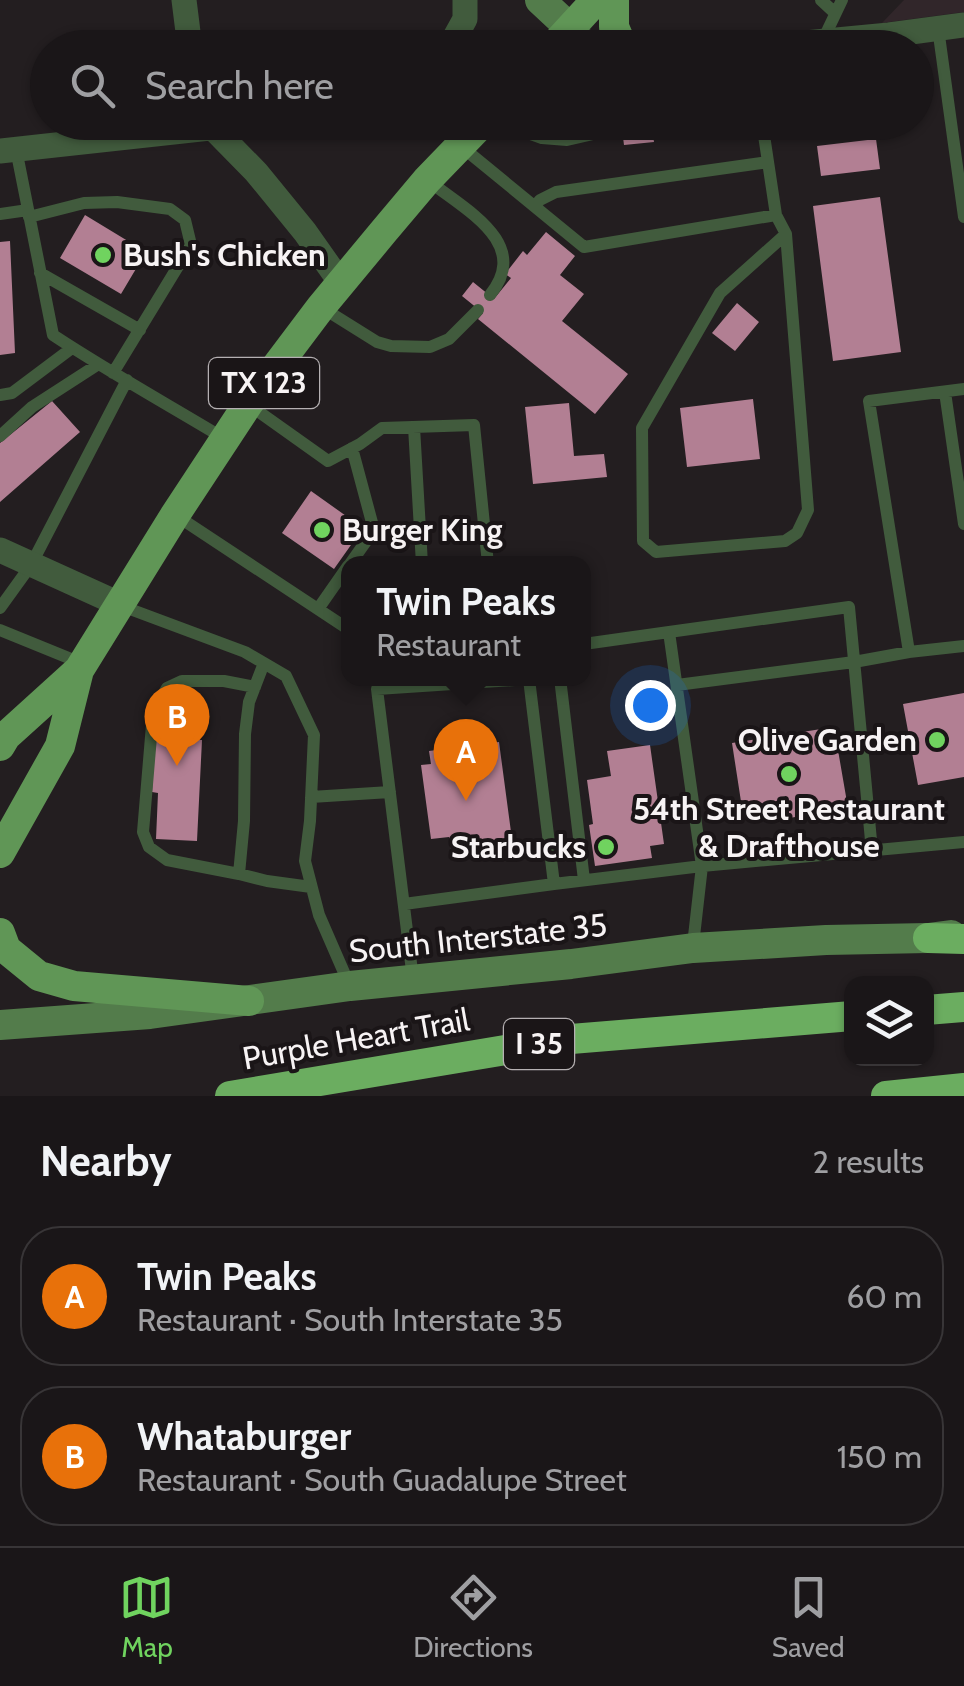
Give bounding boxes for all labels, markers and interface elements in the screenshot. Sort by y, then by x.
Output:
search box [30,30,934,140]
icon: search [65,58,120,113]
text: Search here [145,62,334,109]
place label: Bush's Chicken [123,235,326,274]
marker: Bush's Chicken [92,244,114,266]
road number: TX 123 [209,358,319,408]
place label: Burger King [342,510,502,549]
marker: Burger King [311,519,333,541]
popup [341,556,591,686]
text: Twin Peaks [376,578,556,625]
text: Restaurant [376,625,521,664]
your location [625,680,676,731]
pin: B [144,684,210,766]
pin: A [434,718,498,801]
place label: Olive Garden [738,720,917,759]
marker: Olive Garden [926,729,948,751]
marker: 54th Street Restaurant & Drafthouse [778,763,800,785]
place label: 54th Street Restaurant & Drafthouse [633,789,945,865]
place label: Starbucks [451,827,586,866]
marker: Starbucks [595,836,617,858]
street label: South Interstate 35 [347,905,609,970]
map controls [844,976,934,1066]
button: layers [844,976,934,1066]
street label: Purple Heart Trail [239,999,473,1078]
road number: I 35 [504,1019,574,1069]
text: Nearby [40,1135,172,1187]
text: 2 results [813,1142,924,1181]
text: Twin Peaks [137,1253,317,1300]
text: A [64,1277,85,1316]
text: 60 m [846,1277,922,1316]
text: Restaurant · South Interstate 35 [137,1300,563,1339]
text: Whataburger [137,1413,351,1460]
text: B [64,1437,85,1476]
text: 150 m [837,1437,922,1476]
text: Restaurant · South Guadalupe Street [137,1460,627,1499]
tab: Map [119,1570,174,1664]
tab: Directions [413,1570,533,1664]
tab: Saved [772,1570,845,1664]

